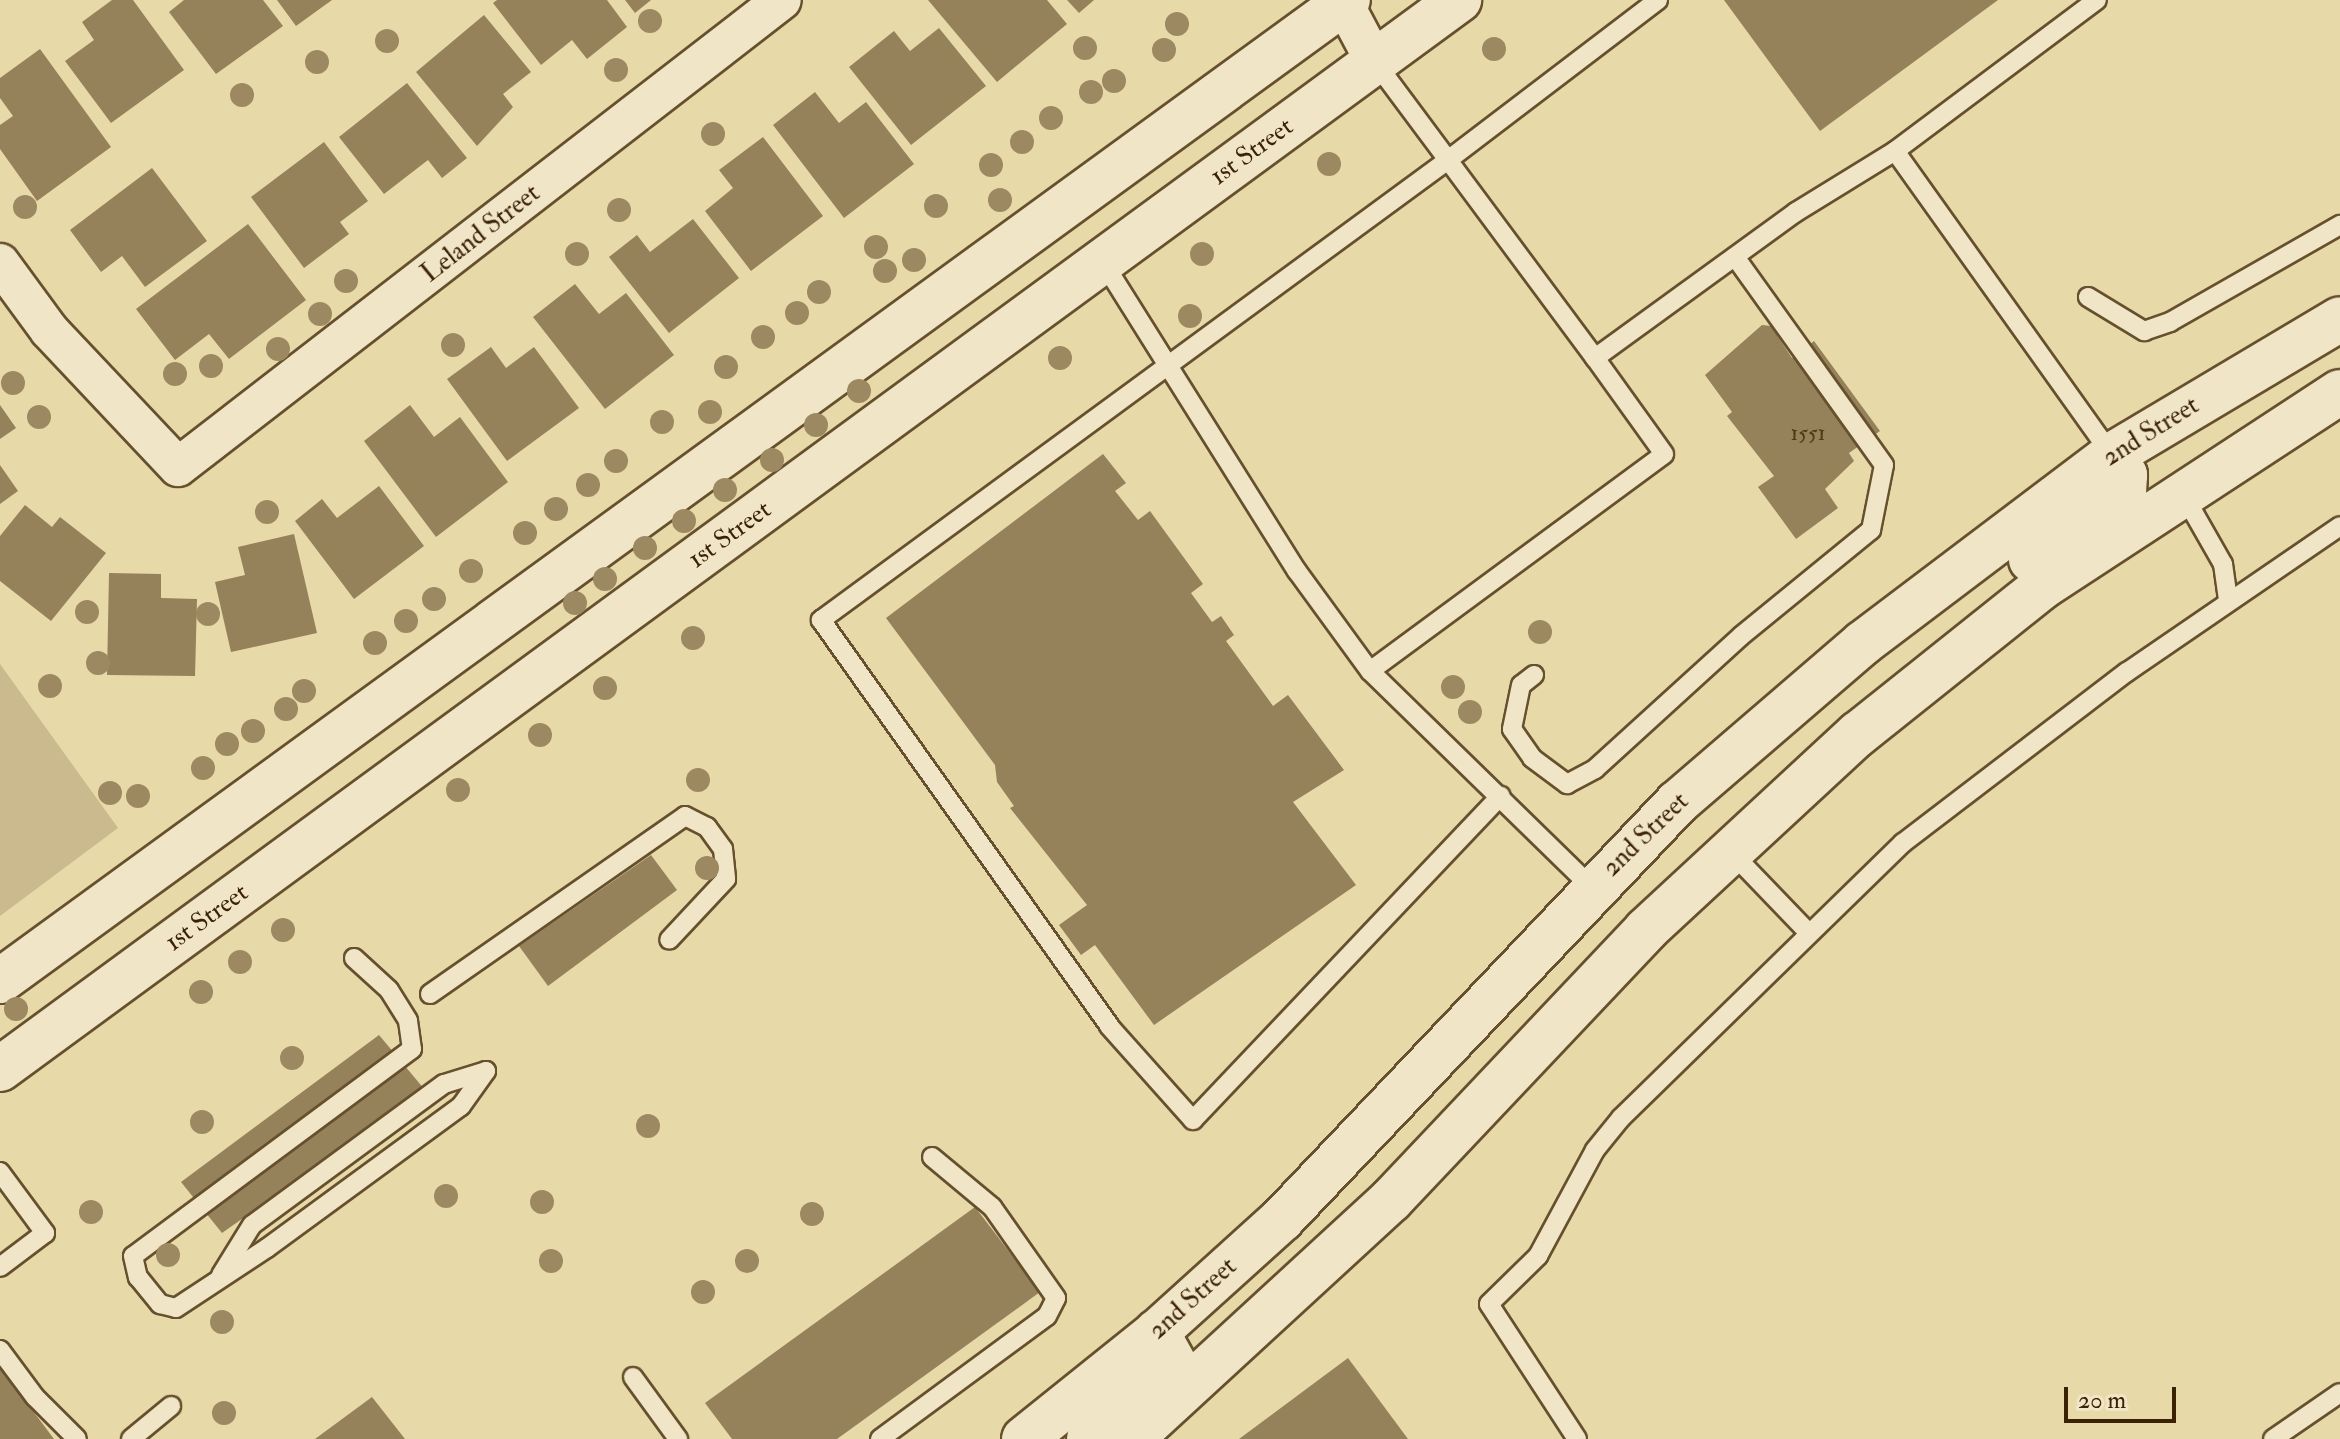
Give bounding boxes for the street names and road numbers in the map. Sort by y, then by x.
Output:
street label: 1st Street [1205,112,1299,192]
street label: Leland Street [416,178,546,290]
street label: 2nd Street [2097,390,2205,474]
street label: 1st Street [683,495,777,575]
street label: 2nd Street [1597,786,1695,884]
street label: 1st Street [160,878,254,958]
street label: 2nd Street [1143,1251,1243,1347]

